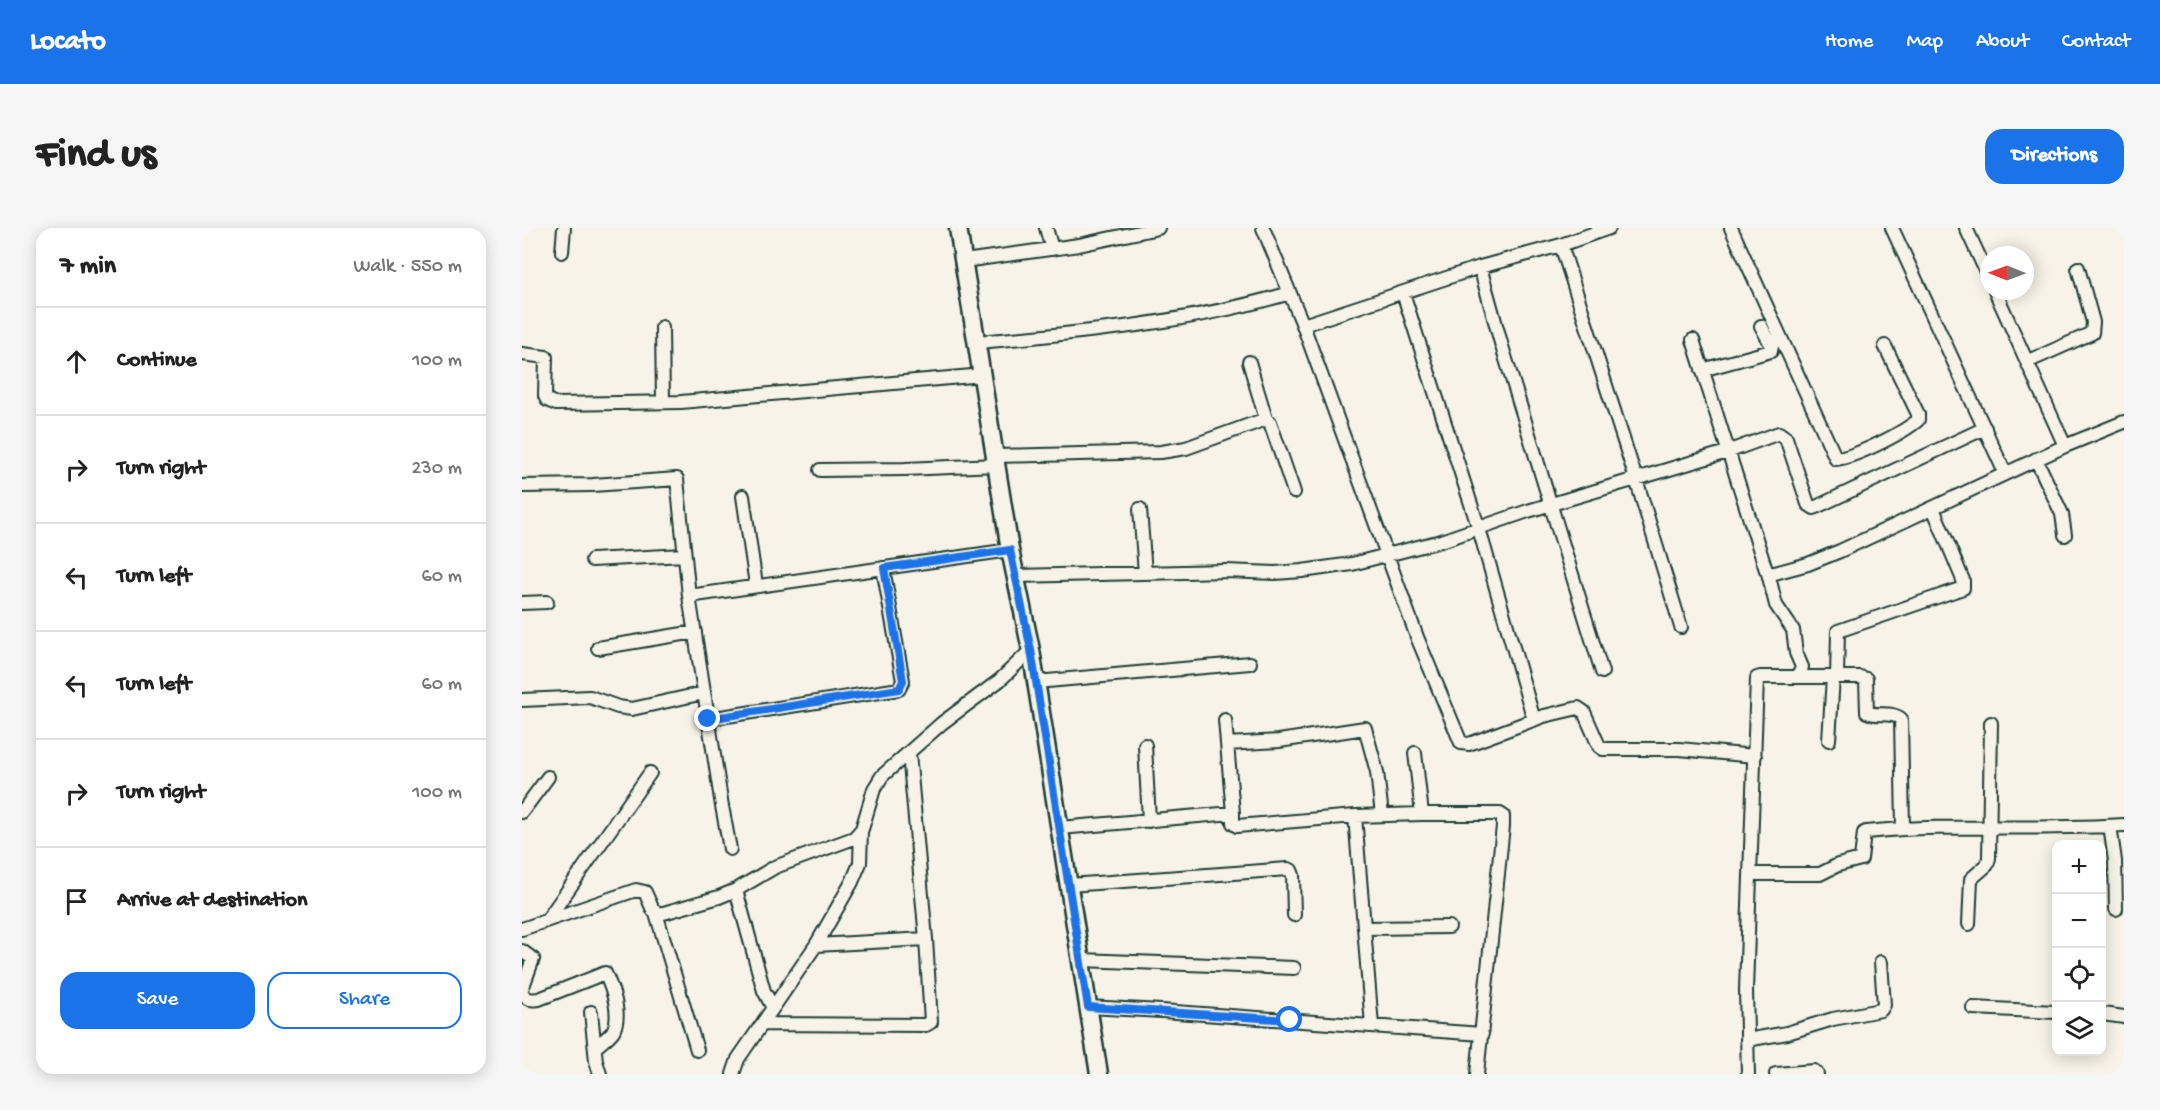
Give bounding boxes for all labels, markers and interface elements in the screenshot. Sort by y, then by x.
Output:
text: Locato [30,26,106,59]
text: Home [1825,30,1873,55]
text: Map [1906,30,1943,55]
text: About [1976,30,2029,55]
text: Contact [2062,30,2130,55]
button: Directions [1985,129,2124,184]
text: Find us [36,132,156,181]
north arrow [1980,246,2034,300]
text: 7 min [60,252,116,283]
text: Walk · 550 m [353,256,462,279]
icon: ahead [60,345,93,378]
text: Continue [117,348,197,374]
text: 100 m [412,350,462,373]
icon: right [60,453,93,486]
text: Turn right [117,456,205,482]
text: 230 m [412,458,462,481]
icon: left [60,561,93,594]
text: Turn left [117,564,191,590]
text: 60 m [422,566,462,589]
icon: left [60,669,93,702]
text: Turn left [117,672,191,698]
text: 60 m [422,674,462,697]
route end [694,705,720,731]
icon: right [60,777,93,810]
text: Turn right [117,780,205,806]
text: 100 m [412,782,462,805]
map controls [2052,840,2106,1056]
button: + [2052,840,2106,894]
icon: arrive [60,885,93,918]
text: Arrive at destination [117,888,307,914]
button: − [2052,894,2106,948]
button: locate [2052,948,2106,1002]
button: Save [60,972,255,1029]
button: Share [267,972,462,1029]
button: layers [2052,1002,2106,1056]
route start [1276,1006,1302,1032]

